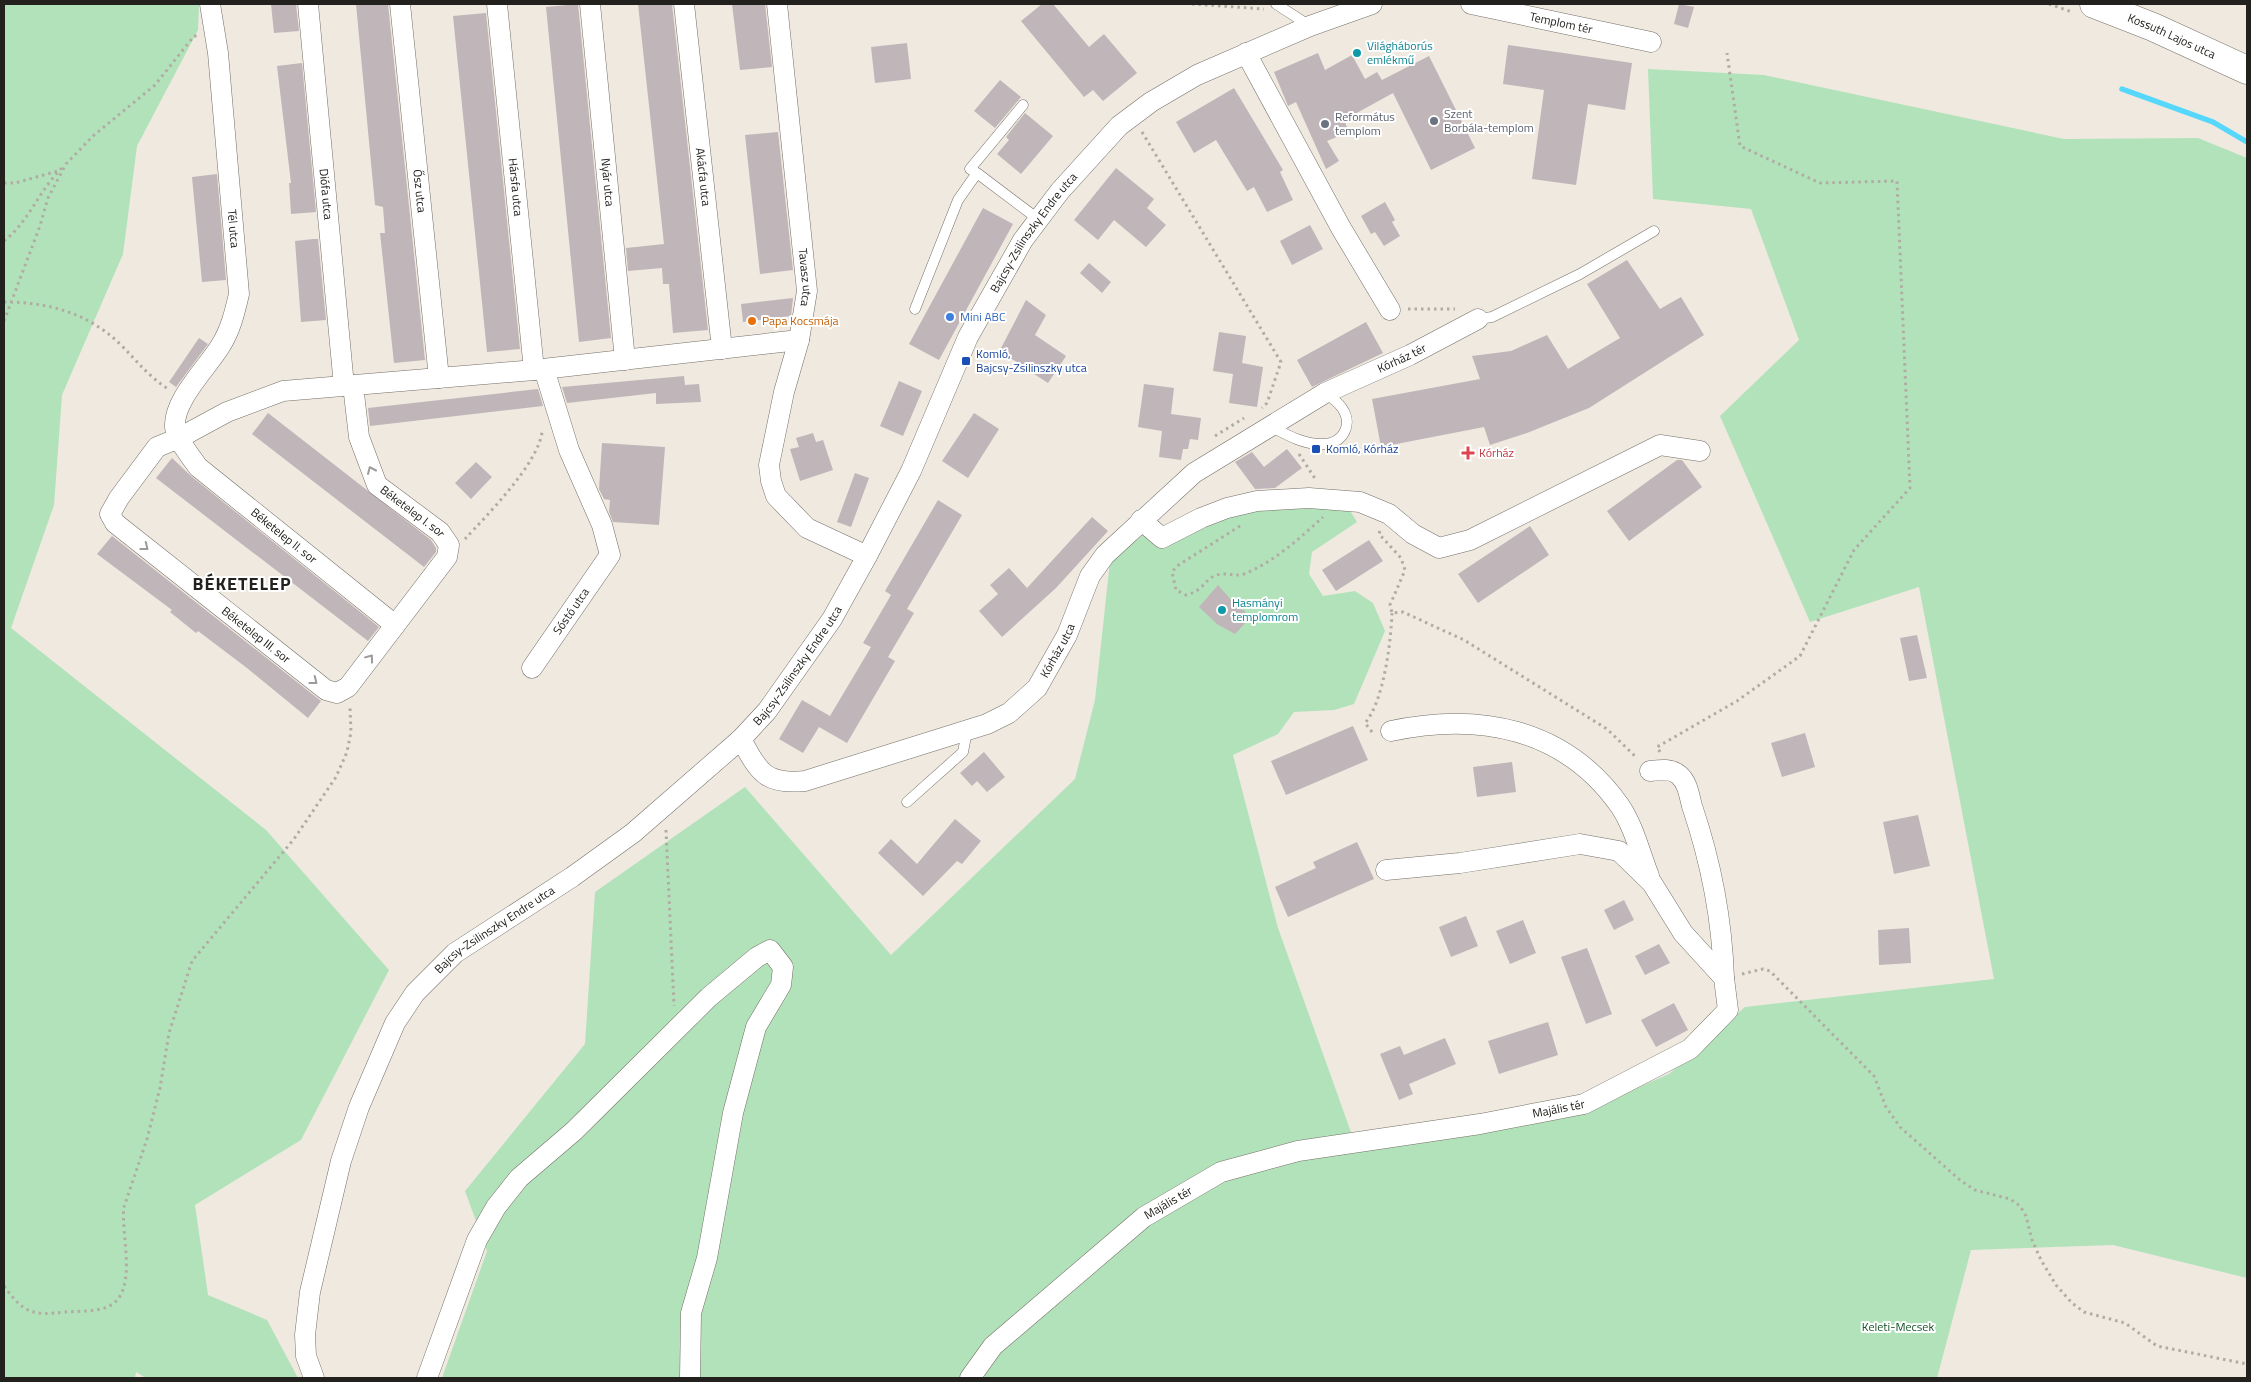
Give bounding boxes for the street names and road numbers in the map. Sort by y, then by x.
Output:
street label: Templom tér [1528,7,1594,38]
street label: Kossuth Lajos utca [2125,8,2219,63]
street label: Akácfa utca [691,147,716,207]
street label: Hársfa utca [504,157,528,217]
street label: Nyár utca [596,157,620,207]
street label: Diófa utca [315,168,338,220]
street label: Ősz utca [408,168,432,214]
street label: Bajcsy-Zsilinszky Endre utca [985,168,1082,296]
street label: Tél utca [223,209,245,249]
street label: Tavasz utca [794,247,817,308]
street label: Kórház tér [1374,338,1429,377]
street label: Béketelep I. sor [376,480,451,541]
street label: Béketelep II. sor [247,503,321,568]
street label: Sóstó utca [548,584,594,638]
street label: Béketelep III. sor [218,601,295,668]
street label: Bajcsy-Zsilinszky Endre utca [748,602,846,730]
street label: Kórház utca [1035,620,1080,681]
street label: Bajcsy-Zsilinszky Endre utca [430,881,558,978]
street label: Majális tér [1531,1094,1586,1123]
street label: Majális tér [1140,1181,1196,1224]

